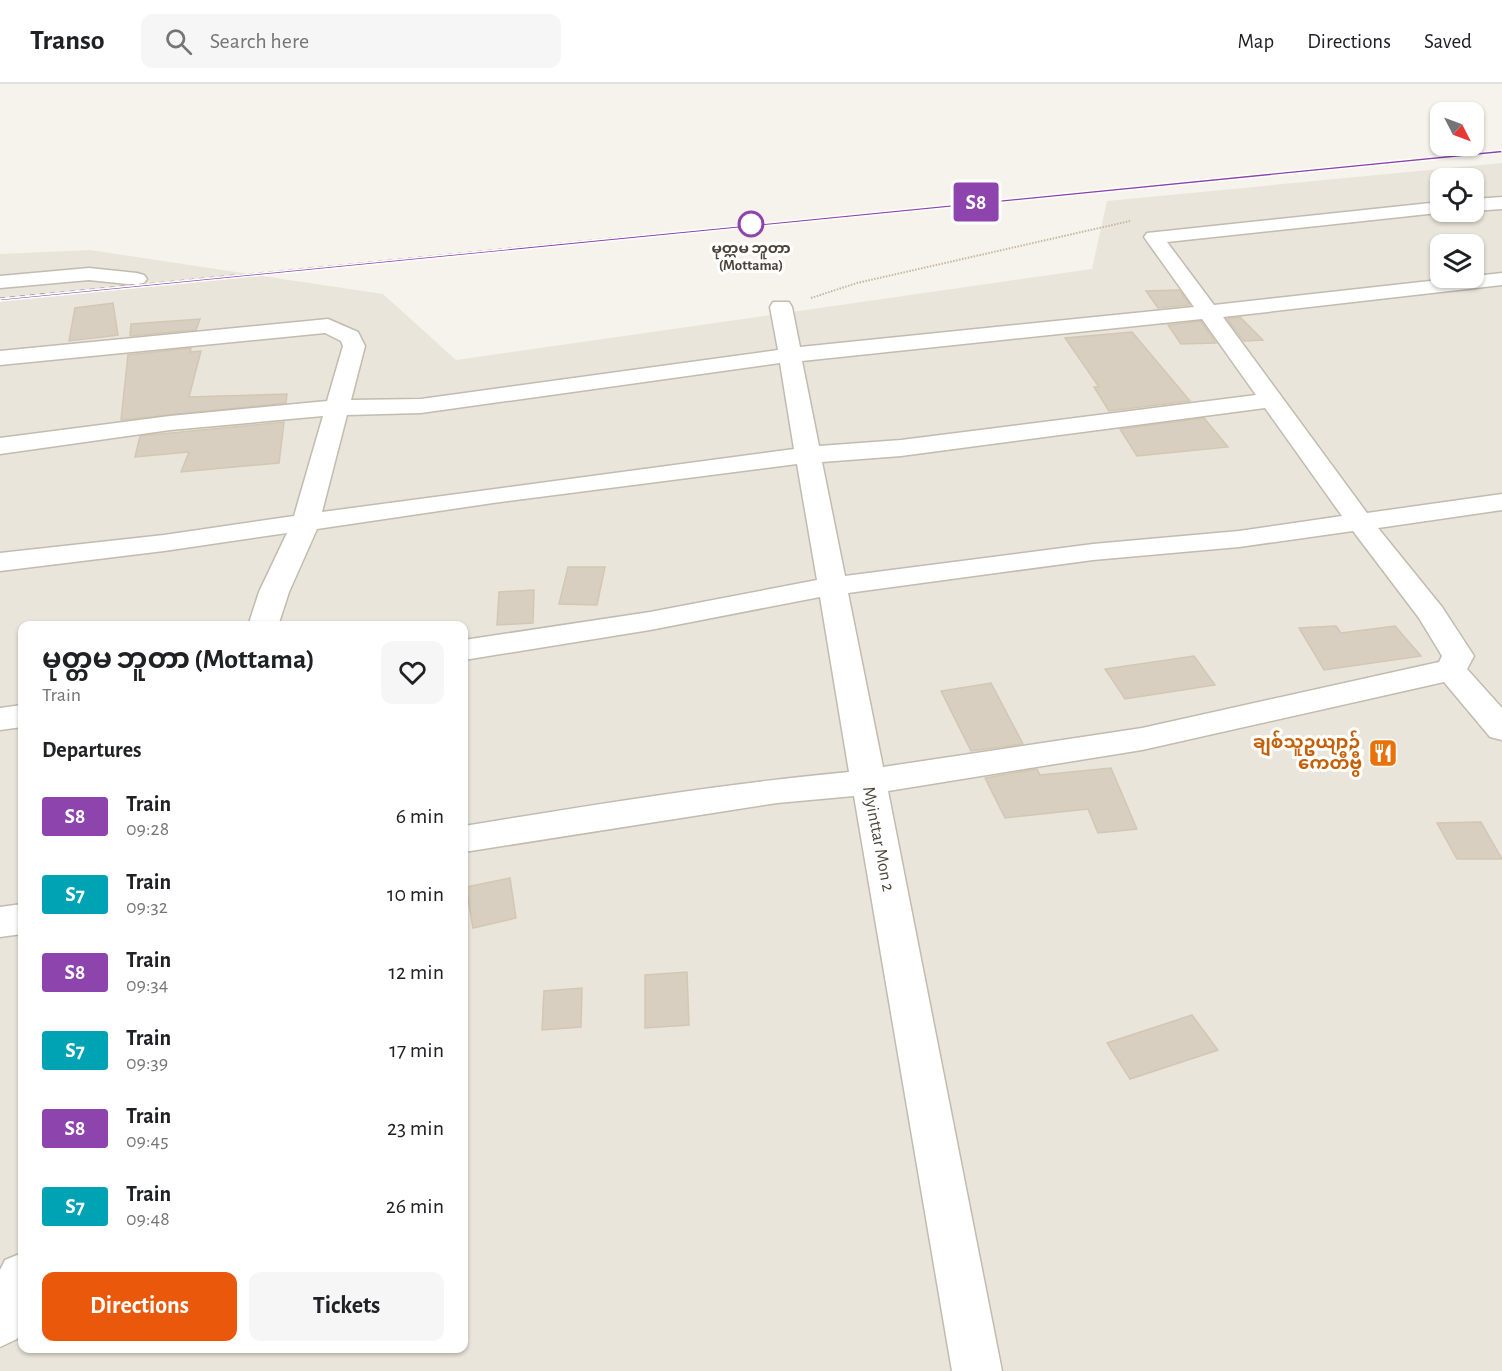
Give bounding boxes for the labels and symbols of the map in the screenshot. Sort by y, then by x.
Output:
north arrow [1430,102,1484,156]
line badge: S8 [949,182,1003,222]
marker: မုတ္တမ ဘူတာ (Mottama) [738,211,764,237]
place label: မုတ္တမ ဘူတာ (Mottama) [711,241,791,273]
place label: ချစ်သူဥယျာဉ် ကေတီဗွီ [1253,730,1362,777]
restaurant icon: ချစ်သူဥယျာဉ် ကေတီဗွီ [1367,737,1399,769]
street label: Myinttar Mon 2 [859,785,897,893]

